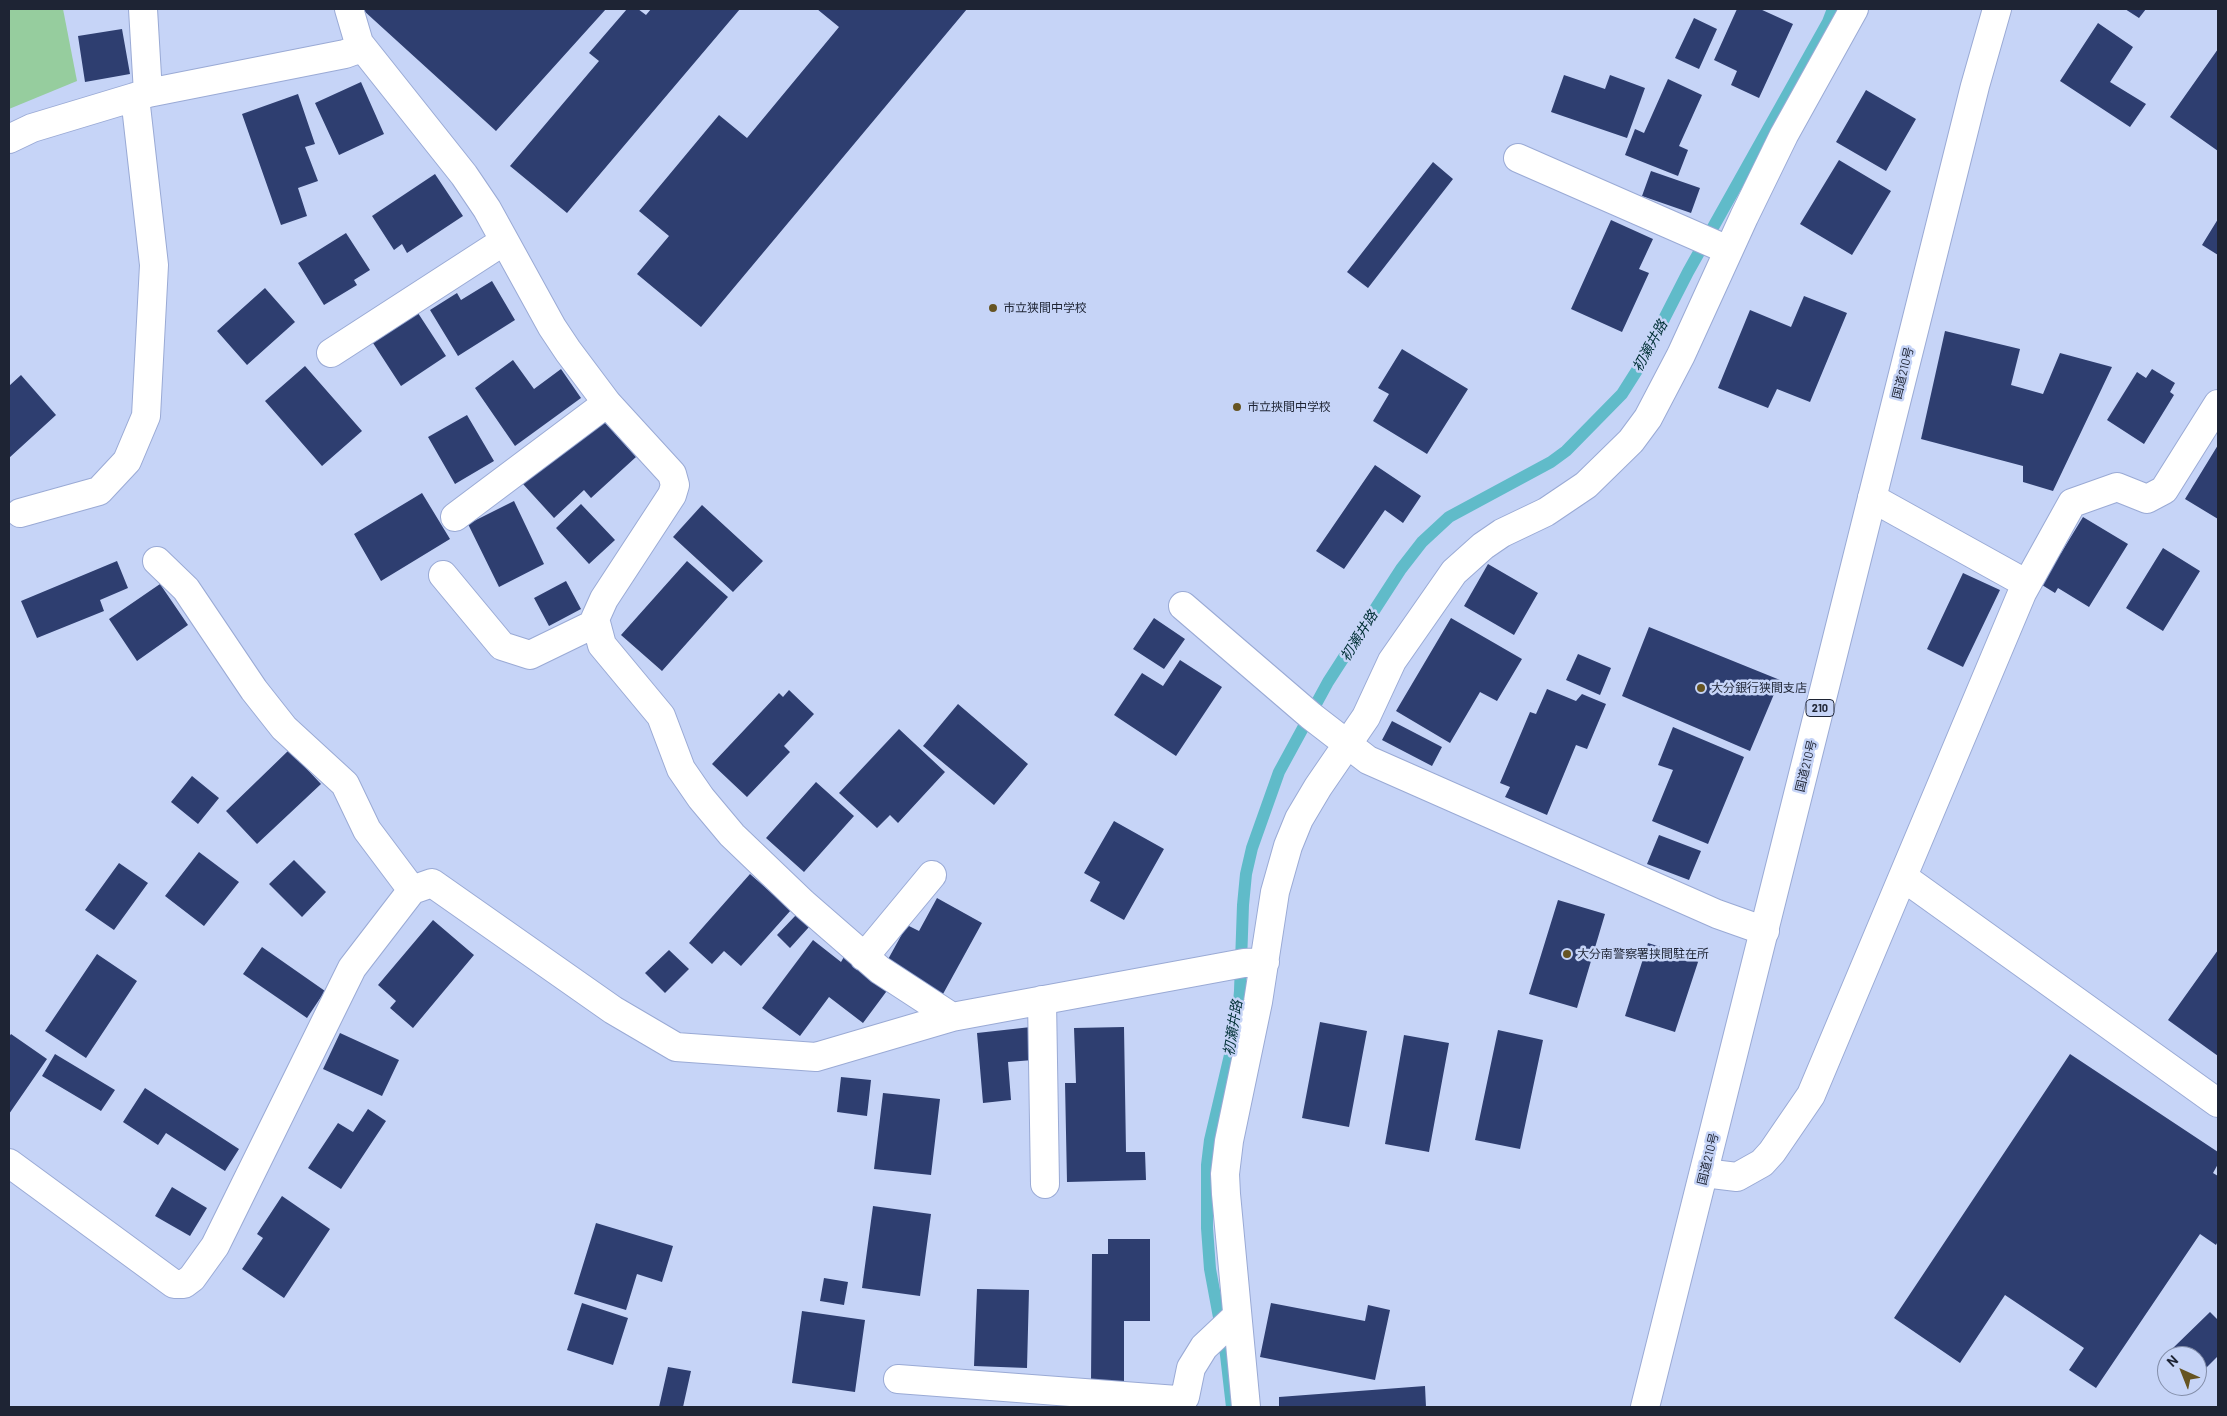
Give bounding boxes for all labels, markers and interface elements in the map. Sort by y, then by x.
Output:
place label: 市立狭間中学校 [1003,301,1087,315]
marker: 市立狭間中学校 [987,302,999,314]
water label: 初瀬井路 [1629,317,1671,375]
street label: 国道210号 [1890,345,1916,401]
place label: 市立挾間中学校 [1247,400,1331,414]
marker: 市立挾間中学校 [1231,401,1243,413]
water label: 初瀬井路 [1337,608,1381,664]
place label: 大分銀行狭間支店 [1711,681,1807,695]
marker: 大分銀行狭間支店 [1695,682,1707,694]
road number: 210 [1806,700,1834,716]
street label: 国道210号 [1793,738,1819,794]
place label: 大分南警察署挟間駐在所 [1577,947,1709,961]
marker: 大分南警察署挟間駐在所 [1561,948,1573,960]
water label: 初瀬井路 [1220,999,1246,1057]
street label: 国道210号 [1695,1131,1721,1187]
north arrow [2157,1346,2207,1396]
text: N [2163,1351,2181,1370]

